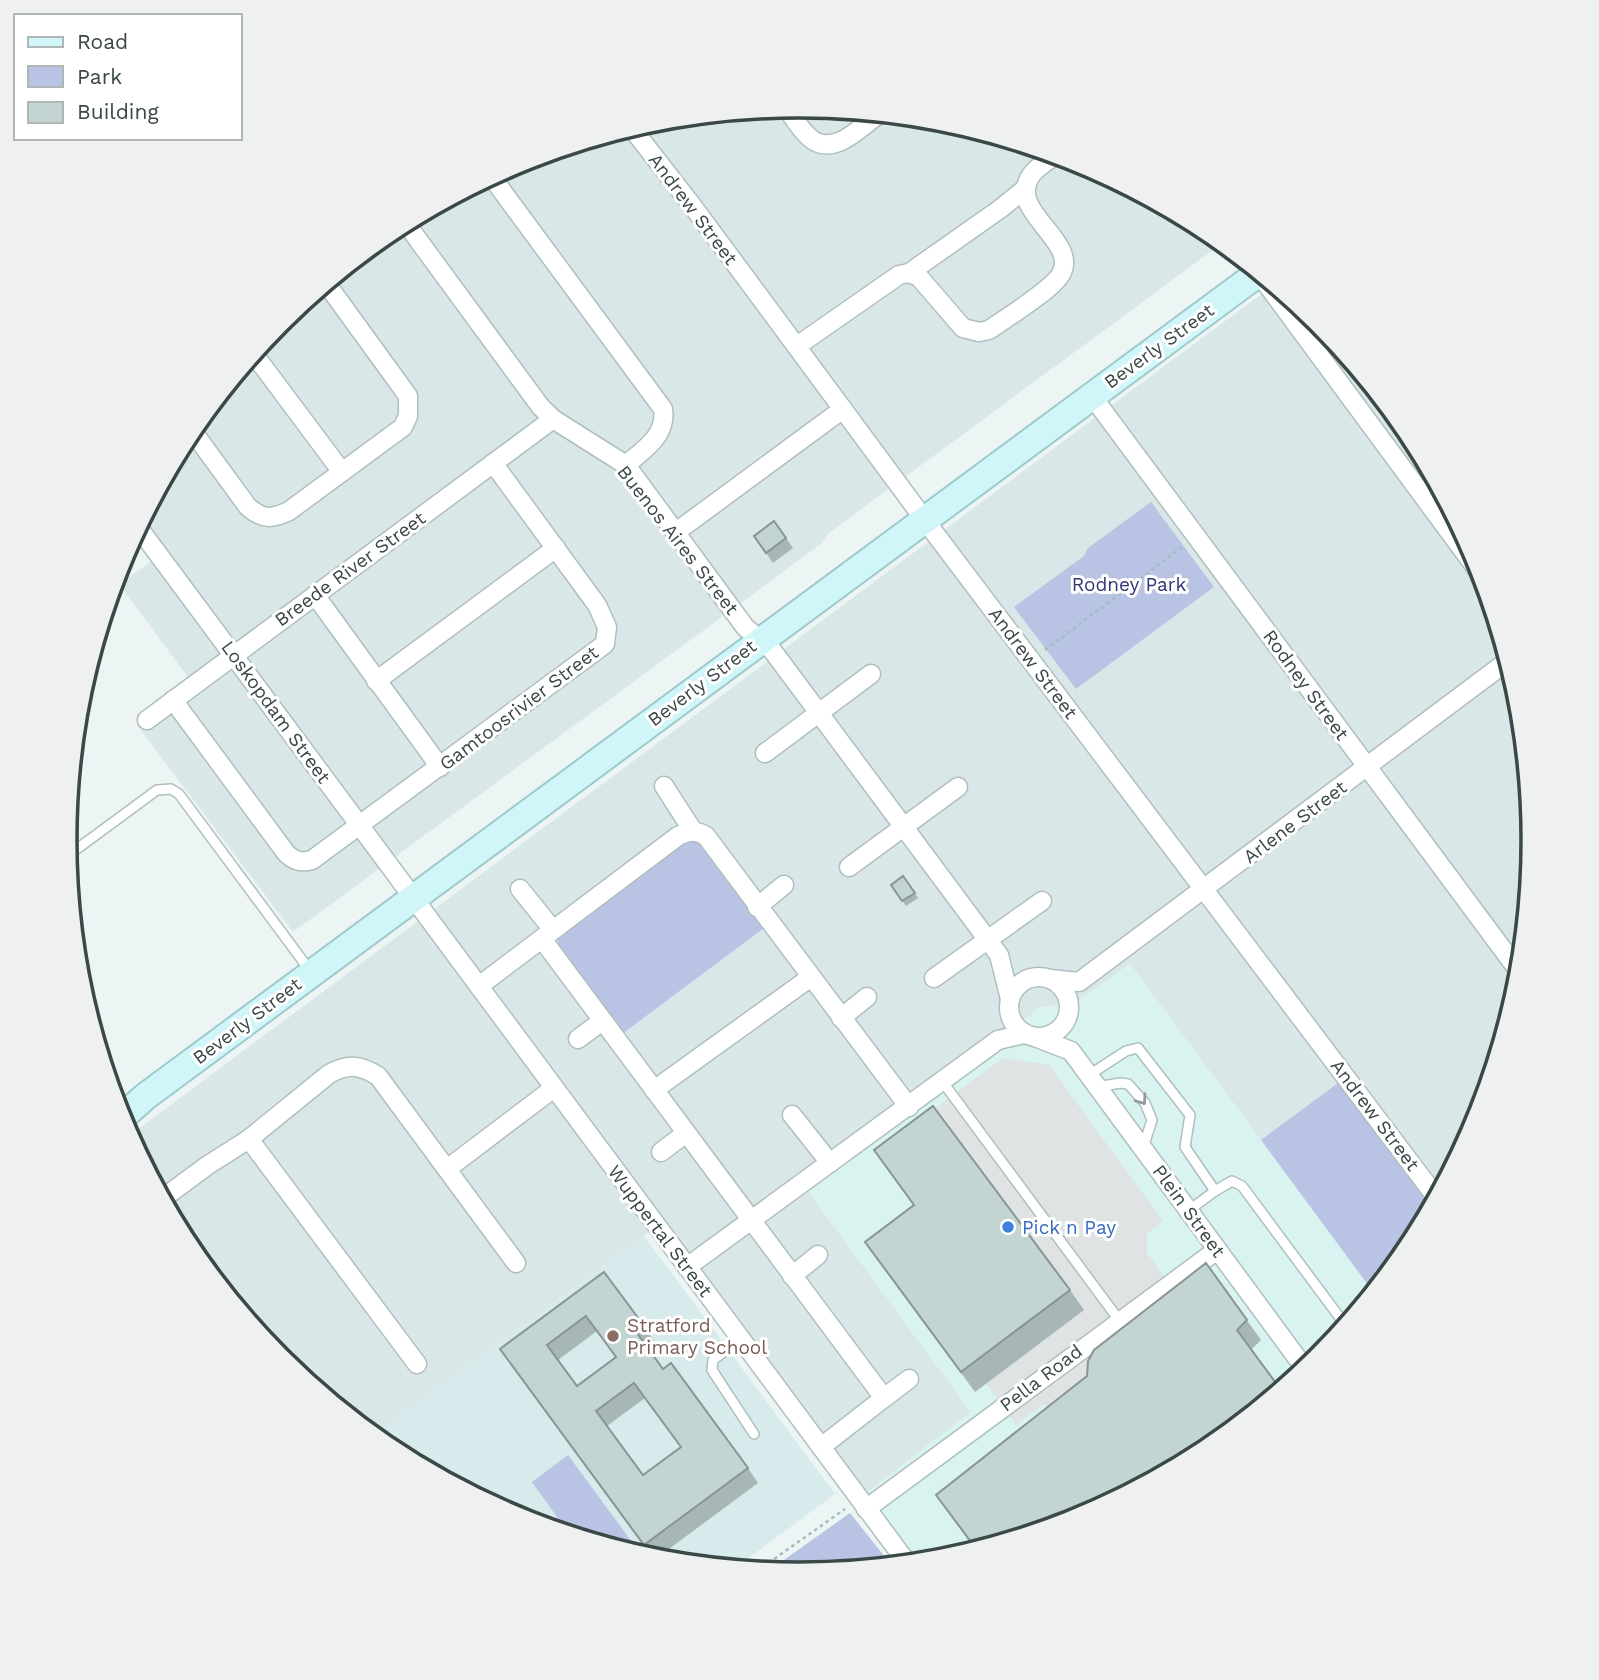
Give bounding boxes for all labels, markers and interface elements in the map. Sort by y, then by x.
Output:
legend [14,14,242,140]
text: Road [77,29,128,54]
text: Park [77,64,122,89]
text: Building [77,99,159,124]
street label: Andrew Street [644,149,742,269]
street label: Beverly Street [1100,298,1218,394]
street label: Buenos Aires Street [612,461,744,619]
street label: Breede River Street [270,507,430,631]
park label: Rodney Park [1072,573,1187,596]
street label: Andrew Street [984,603,1082,723]
street label: Rodney Street [1258,625,1354,745]
street label: Beverly Street [643,635,761,731]
street label: Loskopdam Street [217,636,335,788]
street label: Gamtoosrivier Street [435,641,603,775]
street label: Arlene Street [1239,776,1351,868]
street label: Beverly Street [188,973,306,1069]
street label: Andrew Street [1326,1055,1424,1175]
one-way arrow [1134,1092,1146,1105]
street label: Plein Street [1148,1160,1230,1262]
street label: Wuppertal Street [603,1161,717,1301]
place label: Pick n Pay [1022,1216,1116,1239]
marker: Pick n Pay [1000,1219,1016,1235]
place label: Stratford Primary School [627,1314,767,1359]
marker: Stratford Primary School [605,1328,621,1344]
street label: Pella Road [995,1340,1087,1416]

